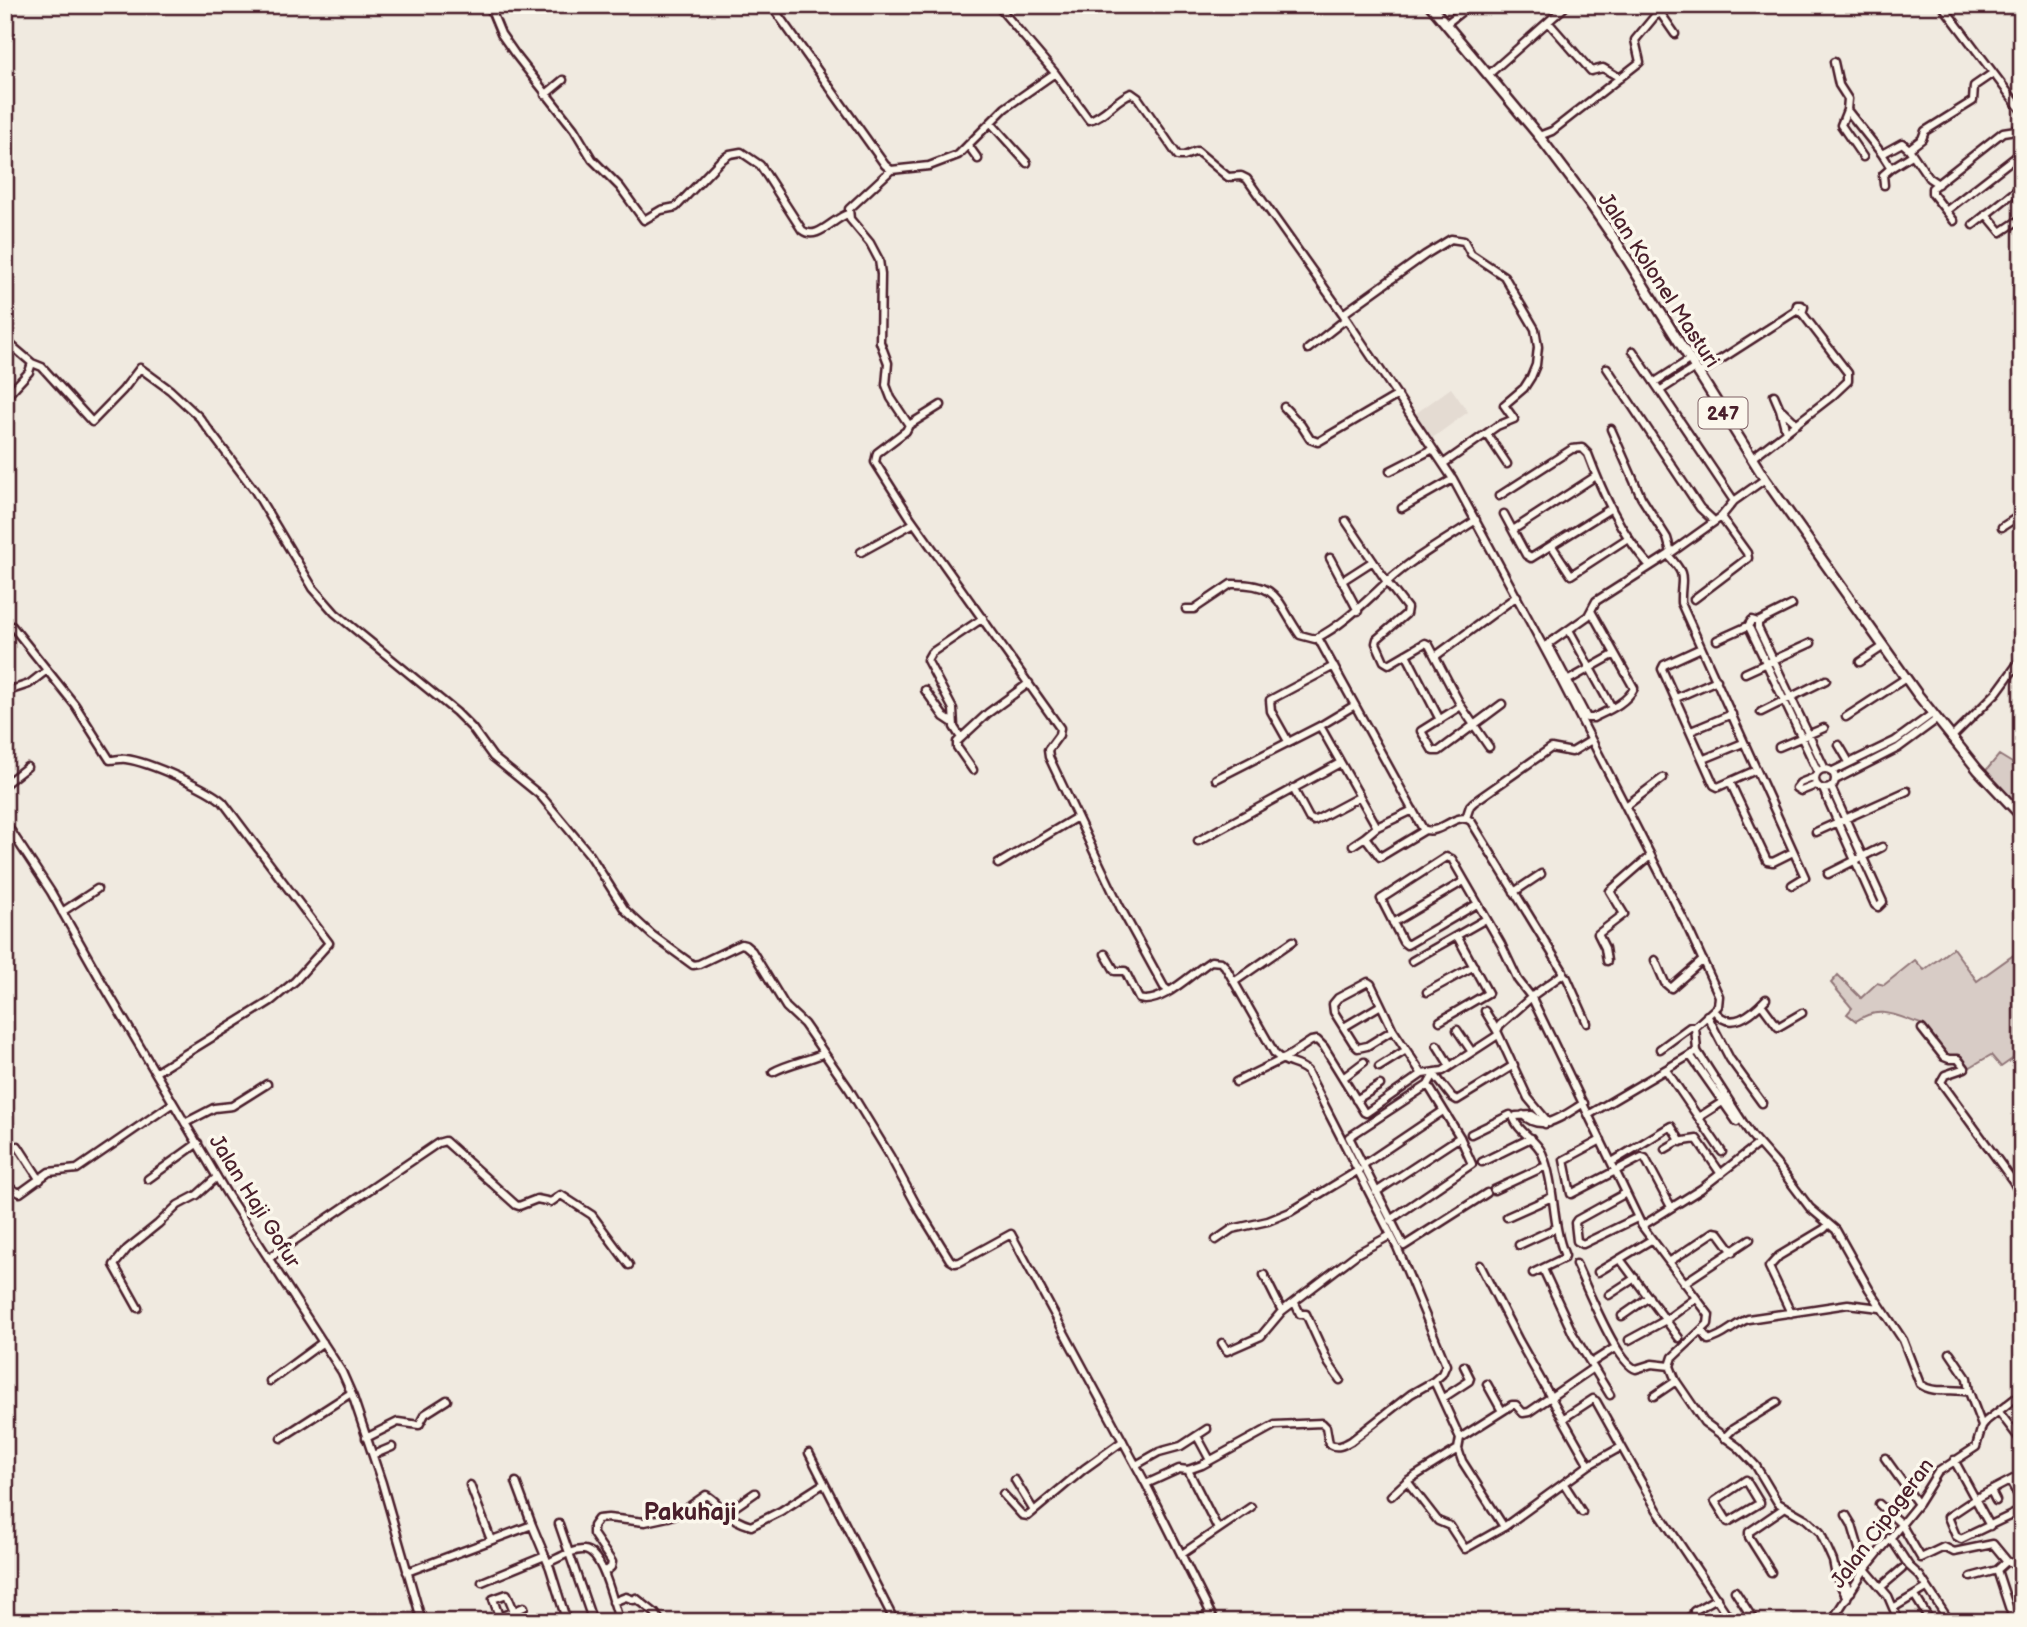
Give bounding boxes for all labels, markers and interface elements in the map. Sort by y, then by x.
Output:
street label: Jalan Kolonel Masturi [1593,188,1725,372]
road number: 247 [1698,398,1748,428]
street label: Jalan Haji Gofur [204,1130,306,1273]
street label: Jalan Cipageran [1826,1454,1939,1593]
district label: Pakuhaji [644,1498,736,1527]

